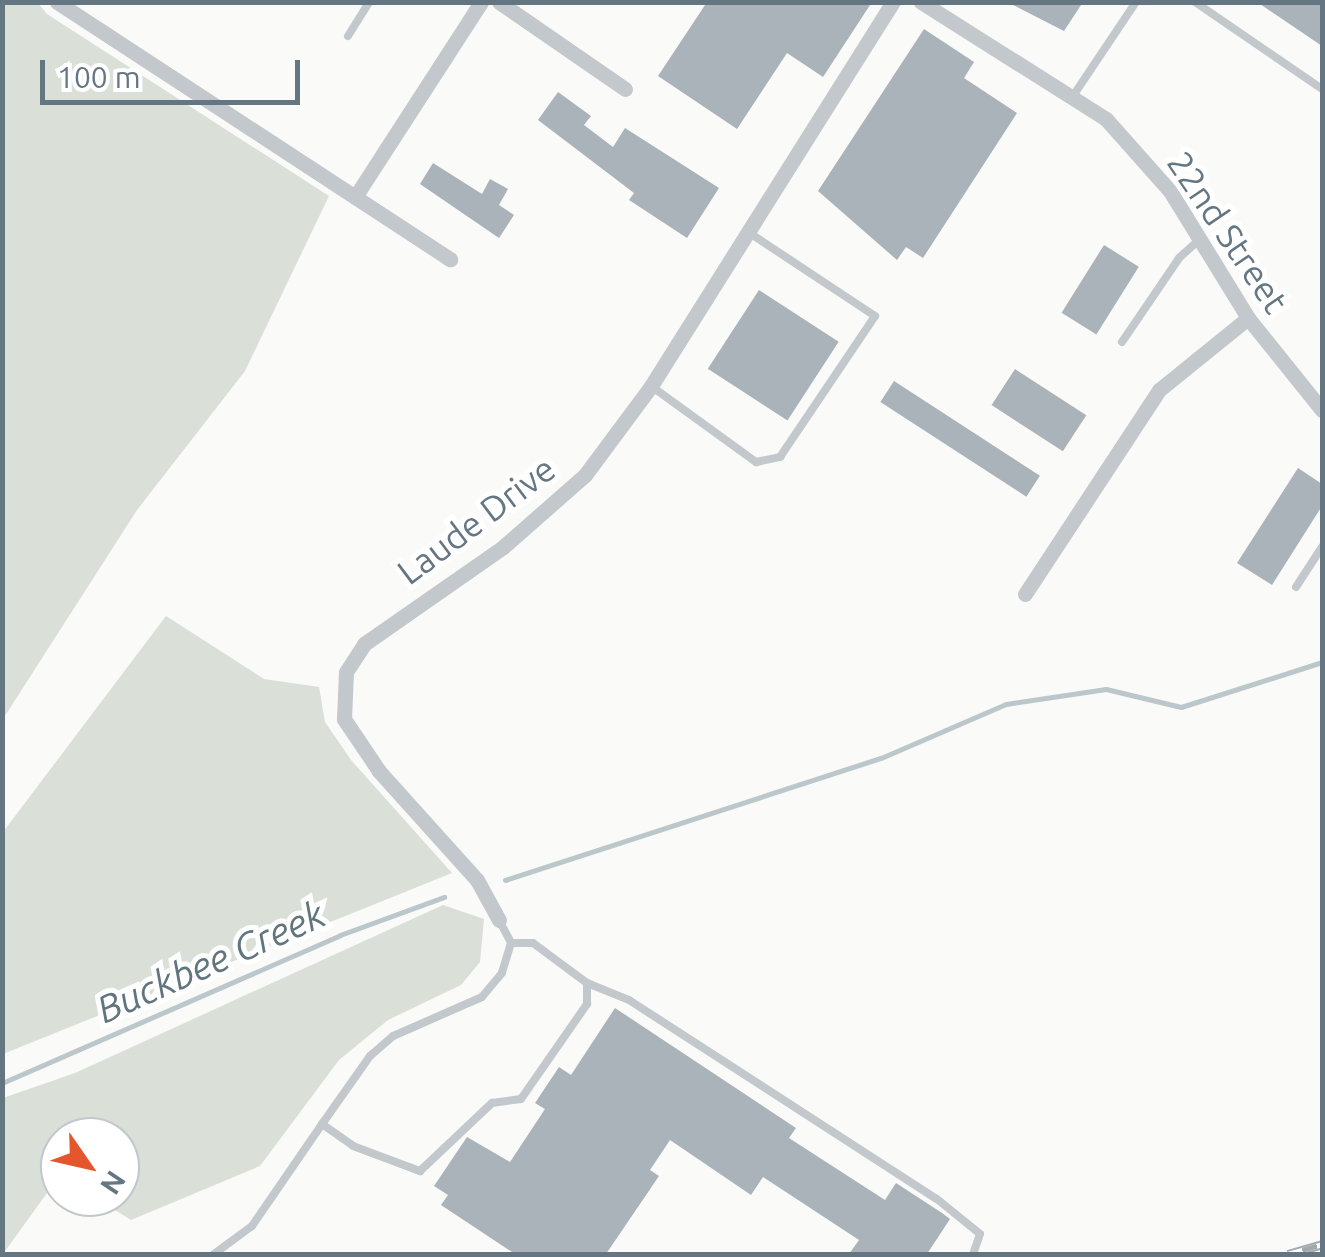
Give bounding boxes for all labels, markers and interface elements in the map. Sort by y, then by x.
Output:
scale bar [45,40,305,102]
text: 100 m [57,60,141,94]
street label: 22nd Street [1159,143,1297,321]
street label: Laude Drive [389,447,563,593]
water label: Buckbee Creek [90,891,332,1033]
north arrow [40,1117,140,1217]
text: N [95,1166,132,1200]

